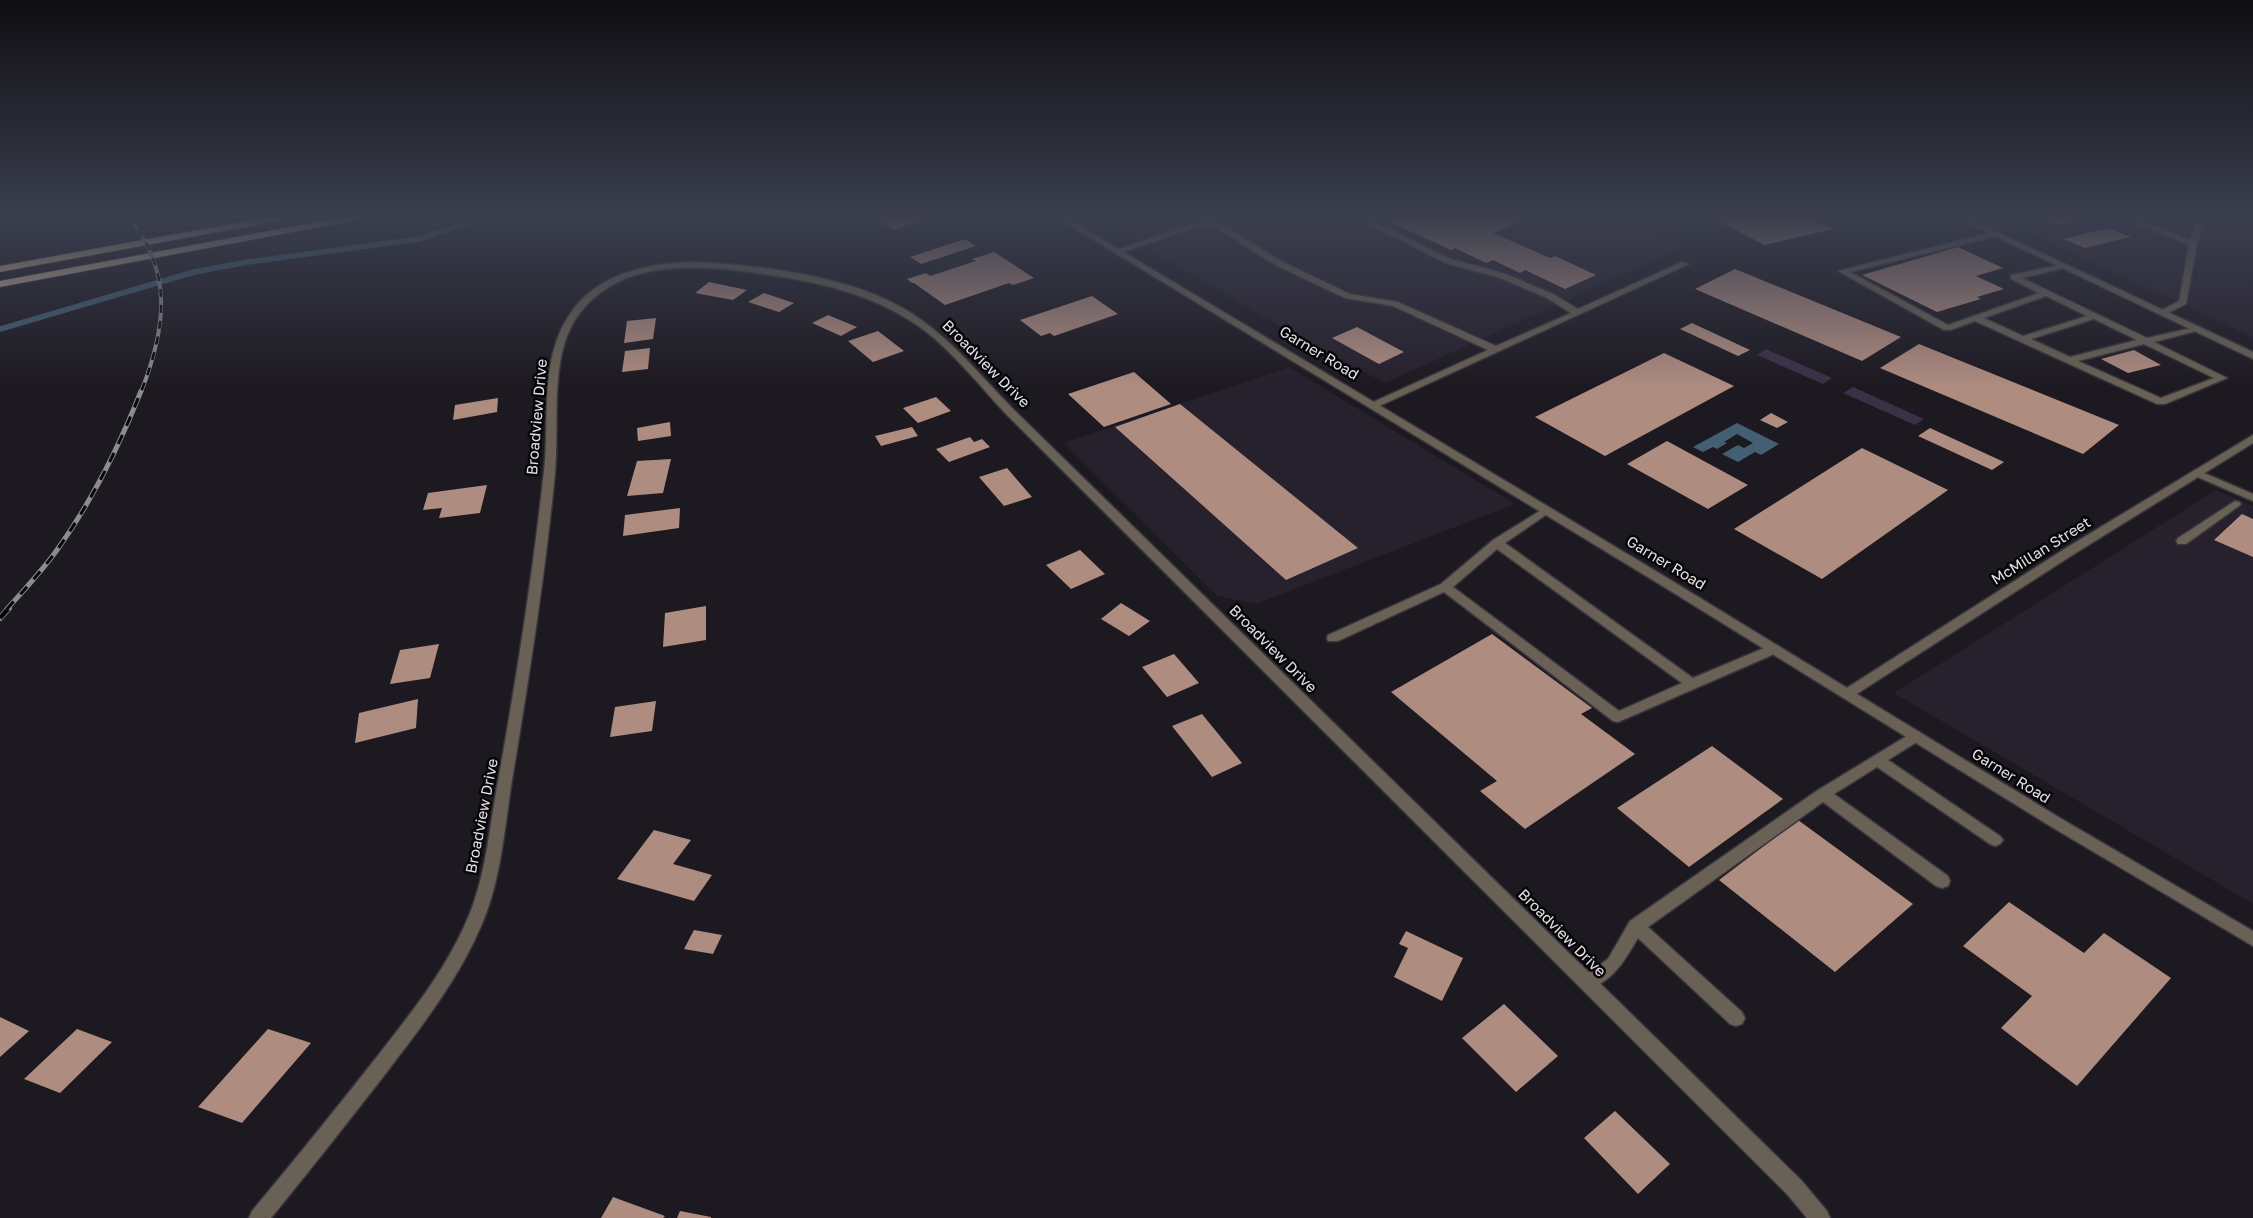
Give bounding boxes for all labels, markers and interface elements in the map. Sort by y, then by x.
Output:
street label: Broadview Drive [939,316,1034,411]
street label: Garner Road [1277,321,1362,383]
street label: Broadview Drive [522,358,550,476]
street label: McMillan Street [1988,512,2093,588]
street label: Garner Road [1624,531,1709,593]
street label: Broadview Drive [1226,601,1321,696]
street label: Garner Road [1969,744,2054,806]
street label: Broadview Drive [461,757,501,875]
street label: Broadview Drive [1515,885,1610,980]

